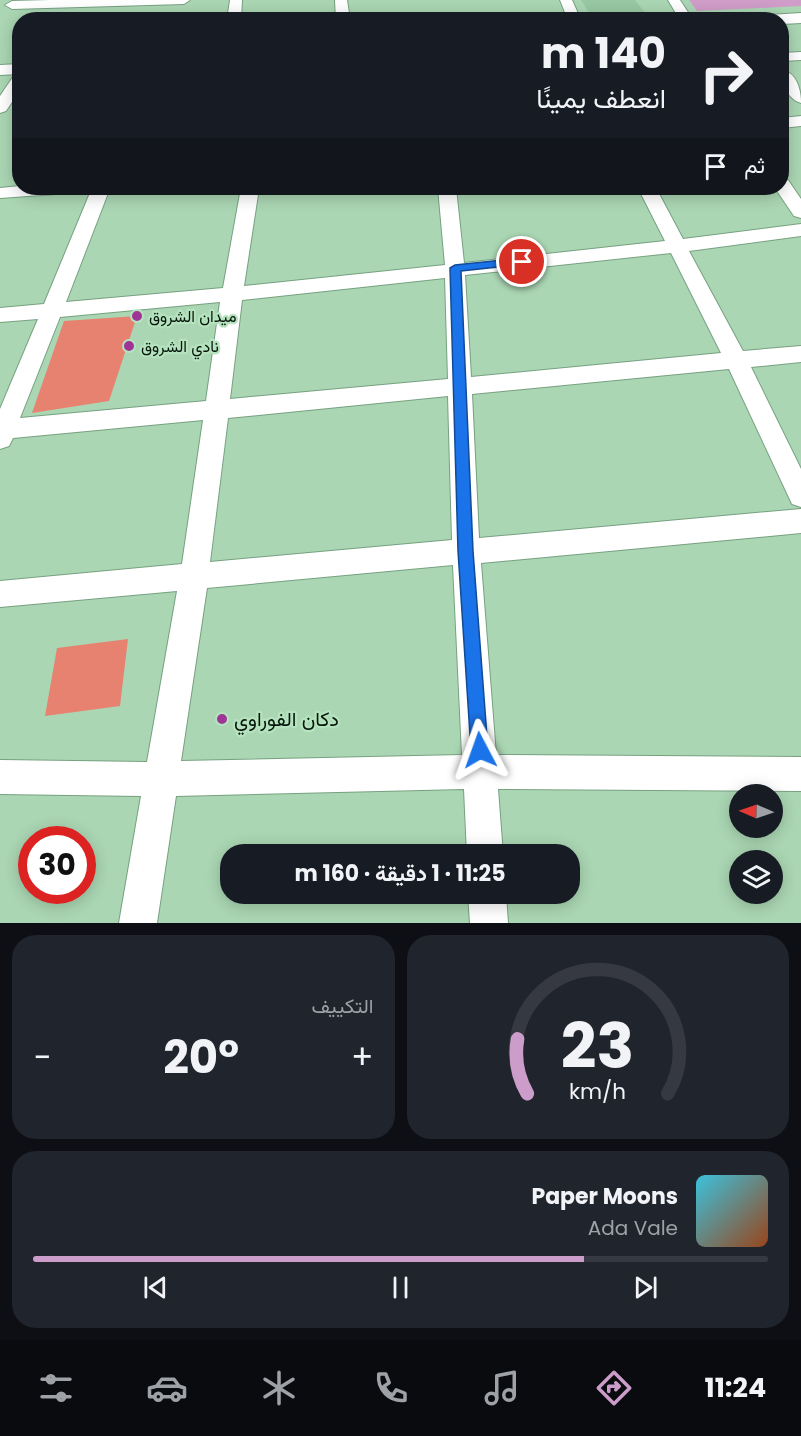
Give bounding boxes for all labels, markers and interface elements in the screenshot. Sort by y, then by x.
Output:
text: 140 m [541,24,666,83]
icon: right [687,36,765,114]
text: انعطف يمينًا [536,80,666,117]
icon: arrive [699,150,732,183]
text: ثم [744,150,765,181]
pin [496,236,547,287]
icon: arrive [505,245,538,278]
place label: ميدان الشروق [149,305,237,328]
marker: ميدان الشروق [130,309,144,323]
place label: نادي الشروق [141,335,219,360]
marker: نادي الشروق [122,339,136,353]
place label: دكان الفوراوي [234,705,339,736]
marker: دكان الفوراوي [215,712,229,726]
position arrow [448,718,512,782]
north arrow [729,784,783,838]
map controls [729,784,783,904]
speed limit sign: 30 [18,826,96,904]
button: layers [729,850,783,904]
text: 11:25 · 1 دقيقة · 160 m [295,858,505,889]
text: التكييف [311,992,374,1020]
text: 23 [561,1002,634,1090]
text: 20° [163,1026,239,1089]
text: − [33,1034,51,1081]
text: + [351,1034,373,1081]
text: km/h [569,1076,626,1107]
text: Paper Moons [531,1181,678,1212]
text: Ada Vale [588,1214,678,1242]
icon: previous [139,1271,172,1304]
icon: pause [384,1271,417,1304]
icon: next [629,1271,662,1304]
icon: filters [35,1367,77,1409]
icon: car [146,1367,188,1409]
icon: climate [258,1367,300,1409]
icon: phone [370,1367,412,1409]
icon: music [481,1367,523,1409]
icon: directions [593,1367,635,1409]
text: 11:24 [705,1369,766,1406]

